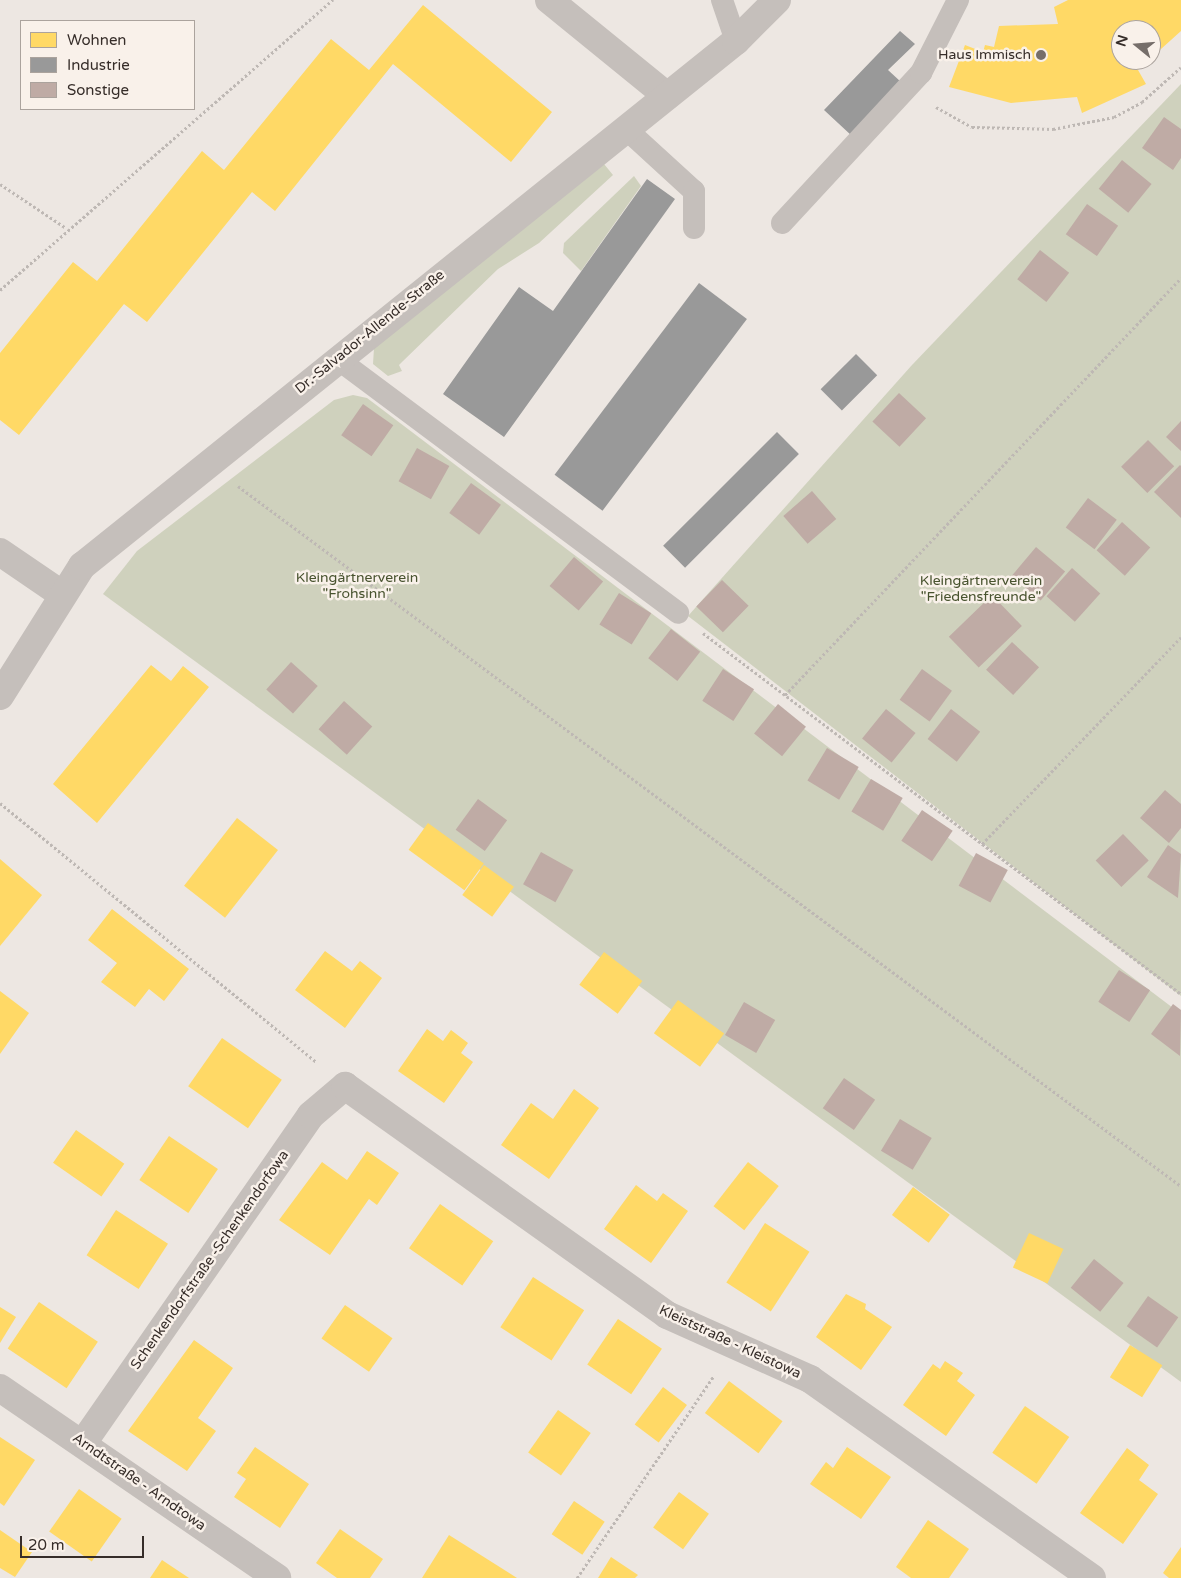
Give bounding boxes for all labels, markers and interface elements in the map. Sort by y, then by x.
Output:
legend [20,20,195,110]
north arrow [1111,20,1161,70]
text: Wohnen [67,31,127,49]
text: N [1112,33,1132,49]
place label: Haus Immisch [938,47,1031,63]
marker: Haus Immisch [1035,49,1047,61]
text: Industrie [67,56,130,74]
text: Sonstige [67,81,129,99]
street label: Dr.-Salvador-Allende-Straße [292,267,448,397]
park label: Kleingärtnerverein "Frohsinn" [296,570,418,602]
park label: Kleingärtnerverein "Friedensfreunde" [920,573,1042,606]
street label: Schenkendorfstraße -Schenkendorfowa [127,1147,293,1373]
street label: Kleiststraße - Kleistowa [656,1302,804,1382]
street label: Arndtstraße - Arndtowa [69,1430,209,1534]
scale bar [22,1526,146,1558]
text: 20 m [28,1536,65,1554]

